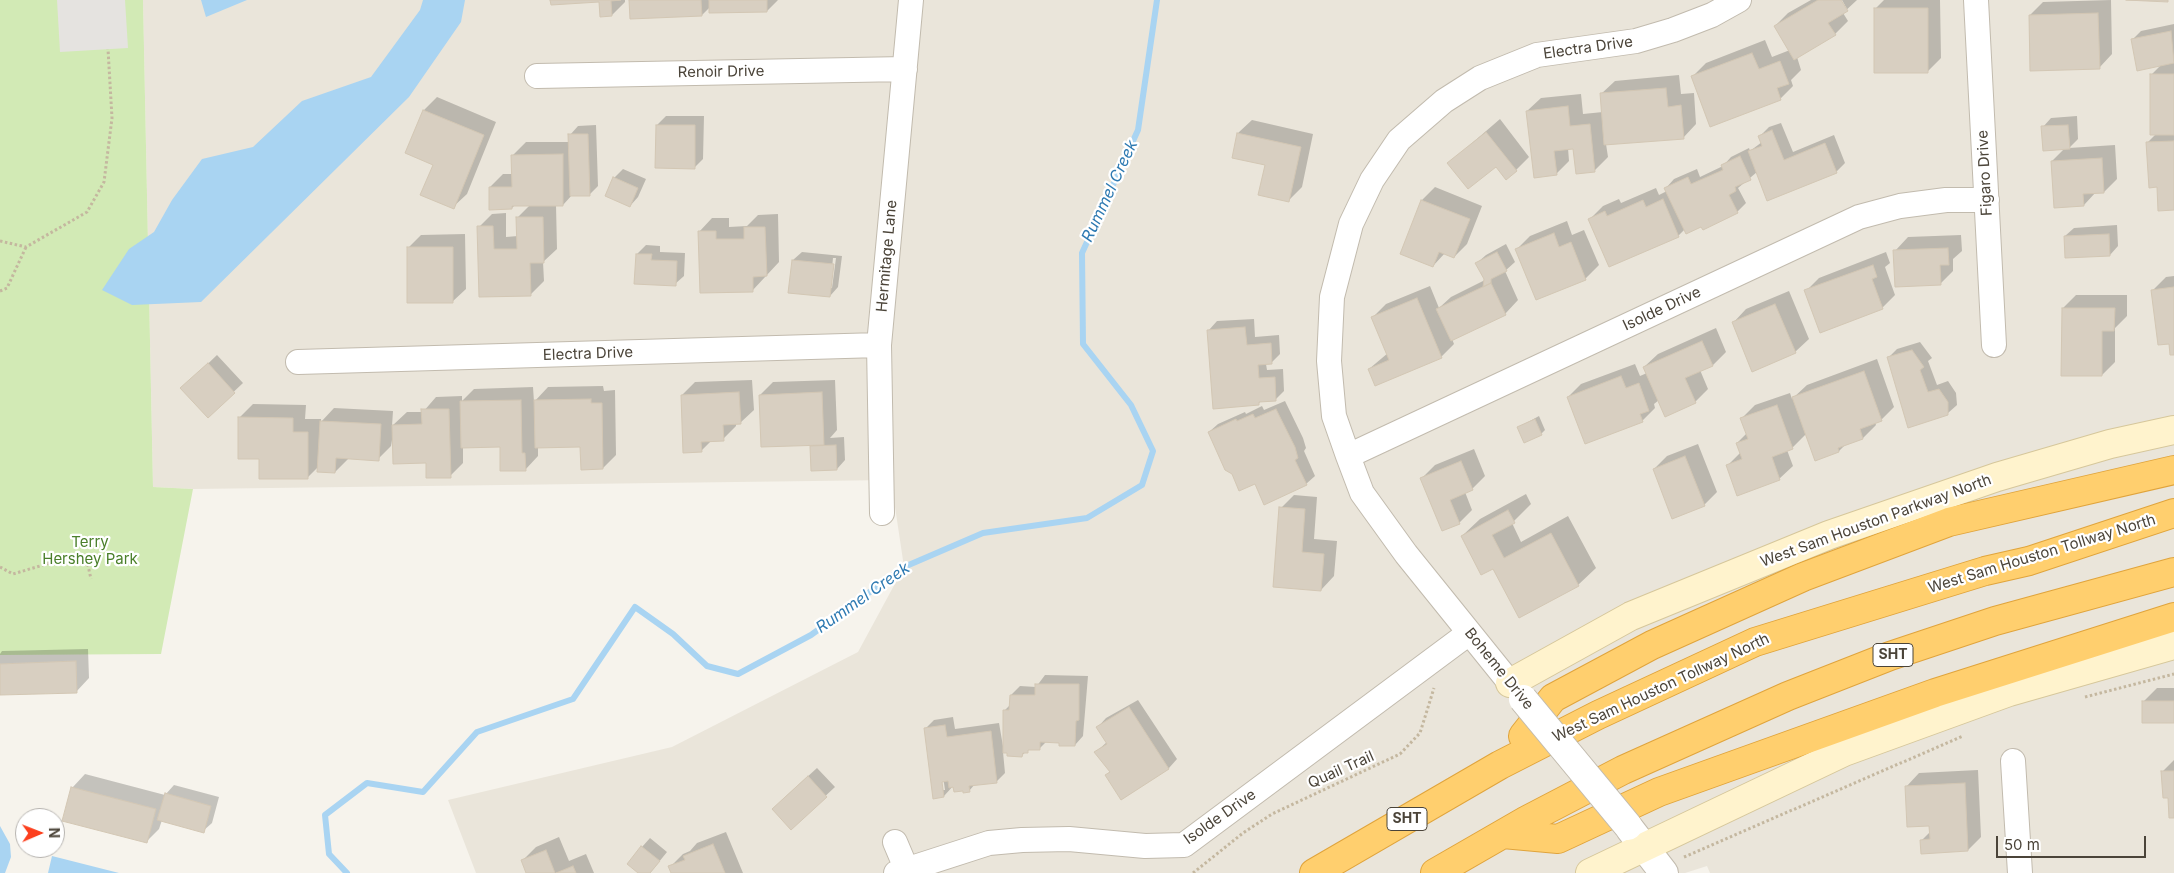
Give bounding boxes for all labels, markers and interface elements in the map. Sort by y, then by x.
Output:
street label: Electra Drive [1542,33,1634,63]
street label: Renoir Drive [677,62,765,82]
street label: Figaro Drive [1974,130,1996,216]
water label: Rummel Creek [1078,137,1142,245]
street label: Hermitage Lane [873,199,901,313]
street label: Isolde Drive [1620,283,1704,335]
street label: Electra Drive [543,343,633,365]
street label: West Sam Houston Parkway North [1758,471,1994,571]
street label: West Sam Houston Tollway North [1926,511,2158,597]
park label: Terry Hershey Park [42,533,138,568]
water label: Rummel Creek [812,559,914,637]
street label: Boheme Drive [1461,625,1537,713]
street label: West Sam Houston Tollway North [1550,630,1772,746]
road number: SHT [1873,644,1913,666]
street label: Quail Trail [1305,747,1377,793]
street label: Isolde Drive [1180,786,1260,848]
north arrow [15,808,65,858]
road number: SHT [1387,808,1427,831]
scale bar [1999,826,2149,858]
text: N [46,827,63,838]
text: 50 m [2004,835,2040,854]

